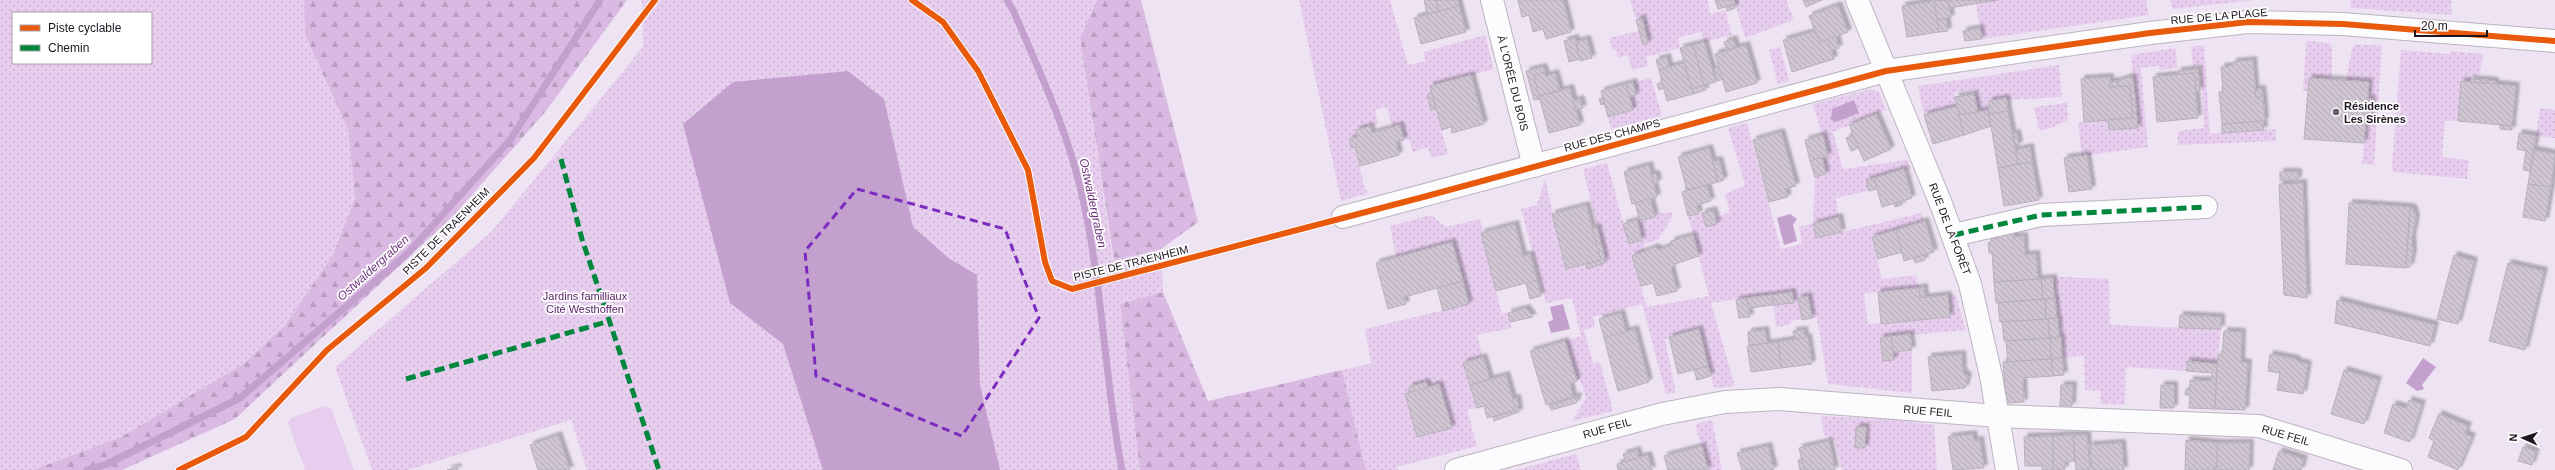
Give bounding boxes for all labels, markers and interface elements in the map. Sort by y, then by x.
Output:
street label: RUE DE LA PLAGE [2170,6,2268,26]
legend [12,12,152,64]
scale bar [2415,12,2487,38]
text: 20 m [2421,19,2448,33]
text: Piste cyclable [48,21,122,35]
street label: À L'ORÉE DU BOIS [1495,34,1531,132]
text: Chemin [48,41,89,55]
place label: Résidence Les Sirènes [2344,100,2406,125]
marker: Résidence Les Sirènes [2331,107,2341,117]
street label: RUE DES CHAMPS [1563,116,1661,154]
water label: Ostwaldergraben [1077,157,1109,249]
street label: RUE DE LA FORÊT [1927,181,1973,277]
street label: PISTE DE TRAENHEIM [400,185,492,277]
water label: Ostwaldergraben [334,232,412,304]
street label: PISTE DE TRAENHEIM [1072,243,1190,283]
park label: Jardins familliaux Cité Westhoffen [543,290,628,315]
street label: RUE FEIL [1903,403,1953,419]
street label: RUE FEIL [1582,415,1632,441]
north arrow [2503,418,2543,458]
street label: RUE FEIL [2261,422,2311,448]
text: N [2507,433,2519,442]

